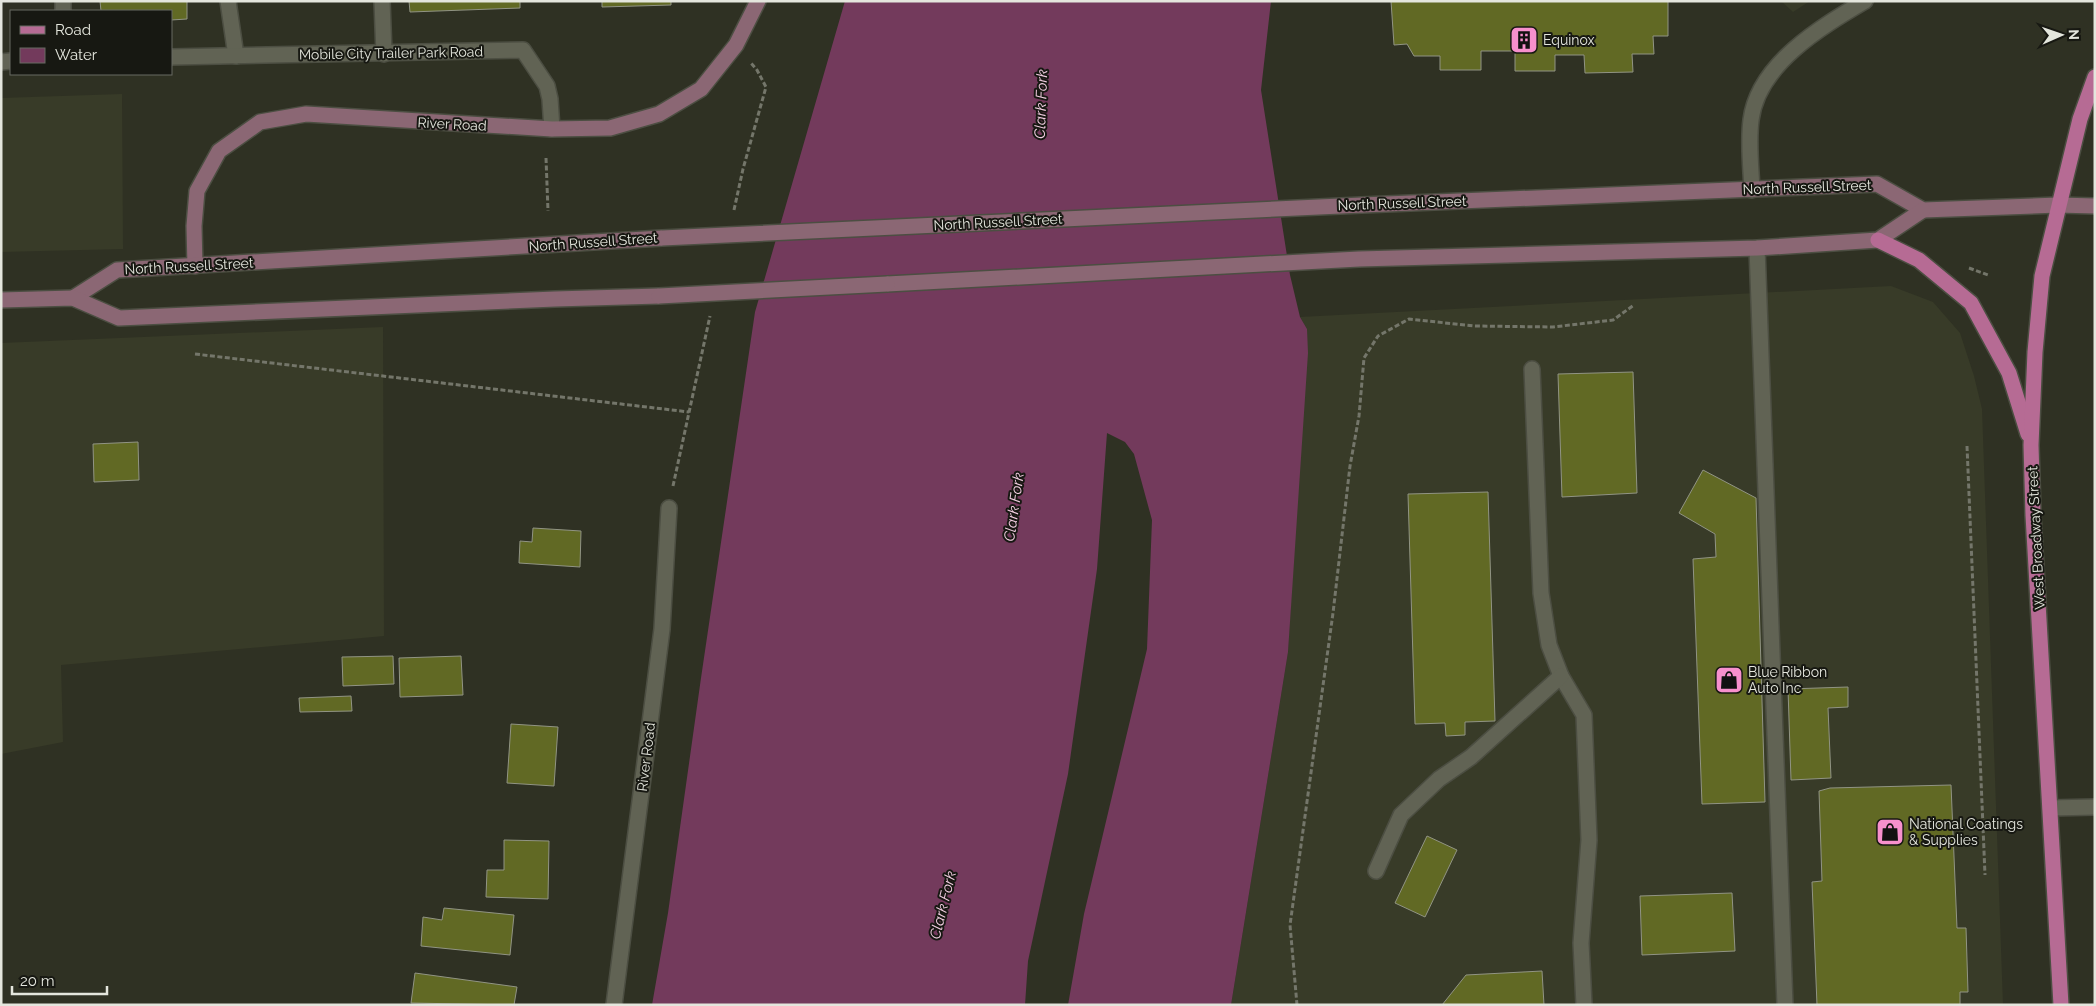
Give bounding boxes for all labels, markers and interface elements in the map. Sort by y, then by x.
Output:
legend [10,10,172,75]
north arrow [2036,10,2086,60]
text: Road [55,21,91,39]
building icon: Equinox [1509,25,1539,55]
text: N [2066,29,2082,40]
place label: Equinox [1543,32,1595,48]
street label: Mobile City Trailer Park Road [299,43,483,63]
text: Water [55,46,98,64]
water label: Clark Fork [1031,69,1051,139]
street label: River Road [417,114,487,134]
street label: North Russell Street [1742,177,1872,197]
street label: North Russell Street [1337,193,1467,213]
street label: North Russell Street [933,211,1063,233]
street label: North Russell Street [528,229,658,254]
street label: North Russell Street [124,255,254,277]
street label: West Broadway Street [2024,465,2048,610]
water label: Clark Fork [1000,471,1028,543]
place label: Blue Ribbon Auto Inc [1748,664,1827,696]
shop icon: Blue Ribbon Auto Inc [1714,665,1744,695]
street label: River Road [634,722,658,792]
place label: National Coatings & Supplies [1909,816,2023,848]
shop icon: National Coatings & Supplies [1875,817,1905,847]
water label: Clark Fork [926,869,960,941]
scale bar [12,964,108,996]
text: 20 m [20,972,55,990]

